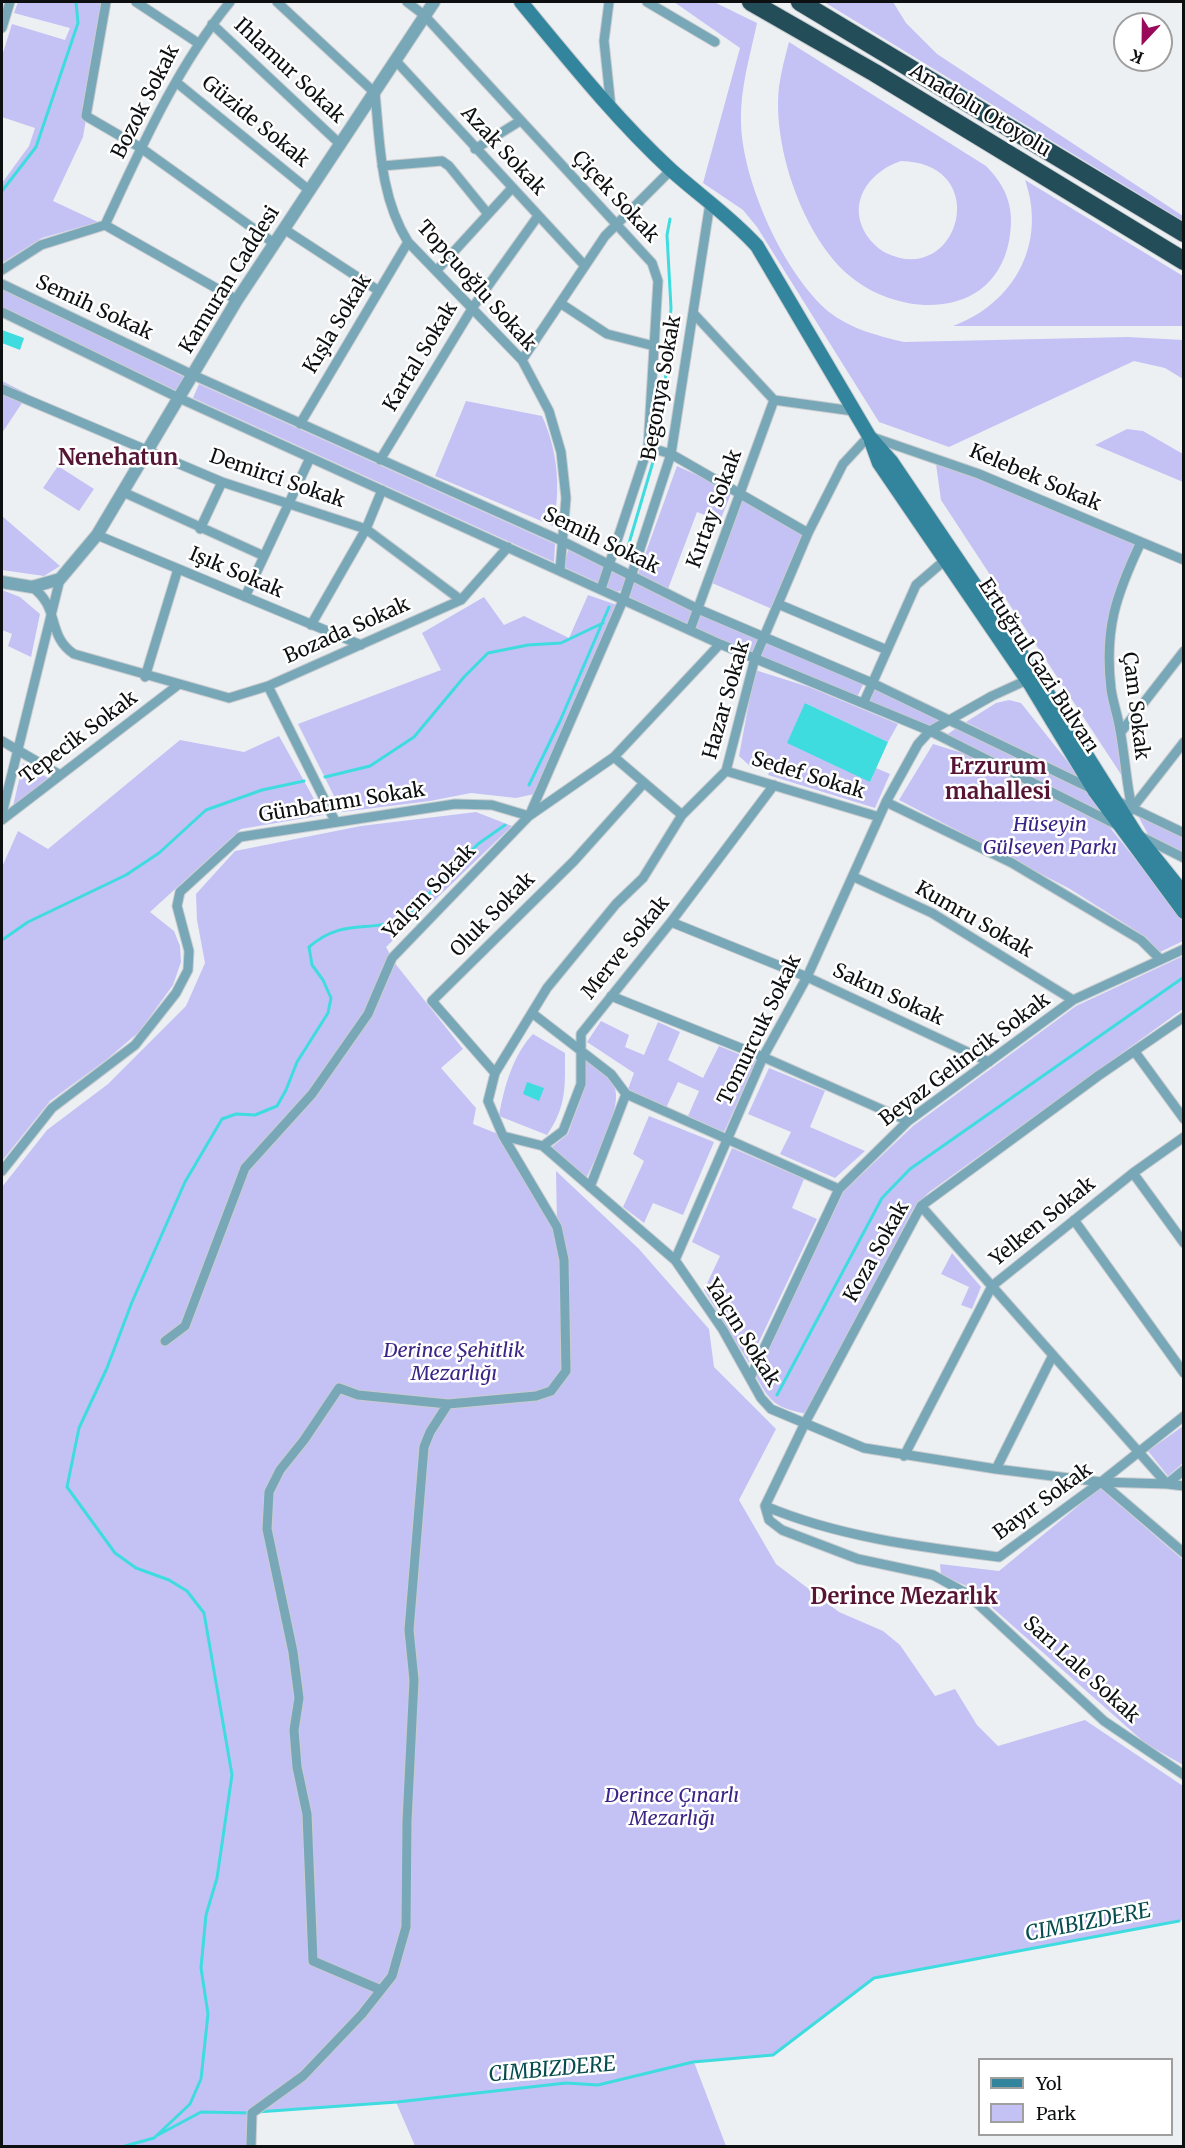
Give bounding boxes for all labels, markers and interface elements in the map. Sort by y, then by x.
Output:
north arrow [1113,12,1173,72]
street label: Ihlamur Sokak [229,14,349,128]
street label: Bozok Sokak [107,41,185,163]
text: K [1128,45,1146,68]
street label: Anadolu Otoyolu [905,59,1055,163]
street label: Güzide Sokak [196,71,314,173]
street label: Azak Sokak [456,101,550,201]
street label: Çiçek Sokak [567,146,663,248]
street label: Kamuran Caddesi [175,202,285,358]
street label: Topçuoğlu Sokak [411,216,541,356]
street label: Semih Sokak [32,270,156,346]
street label: Kışla Sokak [299,270,377,378]
street label: Kartal Sokak [379,298,463,416]
street label: Begonya Sokak [637,313,687,463]
street label: Kelebek Sokak [966,439,1104,517]
street label: Demirci Sokak [206,445,348,513]
district label: Nenehatun [58,446,178,472]
street label: Kırtay Sokak [682,447,748,571]
street label: Semih Sokak [539,503,663,579]
street label: Işık Sokak [185,542,287,604]
street label: Ertuğrul Gazi Bulvarı [973,574,1103,758]
street label: Bozada Sokak [281,593,413,669]
street label: Hazar Sokak [699,638,755,762]
street label: Çam Sokak [1117,651,1153,761]
street label: Tepecik Sokak [16,686,142,790]
street label: Sedef Sokak [748,747,868,805]
district label: Erzurum mahallesi [945,755,1051,806]
street label: Günbatımı Sokak [257,778,427,828]
park label: Hüseyin Gülseven Parkı [983,813,1117,860]
street label: Yalçın Sokak [379,840,481,944]
street label: Oluk Sokak [446,868,540,962]
street label: Kumru Sokak [911,877,1037,963]
street label: Merve Sokak [577,892,675,1004]
street label: Tomurcuk Sokak [713,951,807,1109]
street label: Sakın Sokak [829,959,947,1031]
street label: Beyaz Gelincik Sokak [875,988,1055,1132]
street label: Yelken Sokak [986,1172,1100,1272]
street label: Koza Sokak [839,1197,915,1307]
street label: Yalçın Sokak [699,1275,785,1391]
park label: Derince Şehitlik Mezarlığı [383,1339,525,1386]
street label: Bayır Sokak [989,1458,1097,1546]
district label: Derince Mezarlık [810,1585,998,1611]
street label: Sarı Lale Sokak [1018,1612,1144,1728]
park label: Derince Çınarlı Mezarlığı [605,1784,739,1831]
water label: CIMBIZDERE [1023,1898,1153,1948]
water label: CIMBIZDERE [487,2052,617,2088]
legend [978,2058,1173,2136]
text: Yol [1036,2072,1062,2095]
text: Park [1036,2102,1076,2125]

